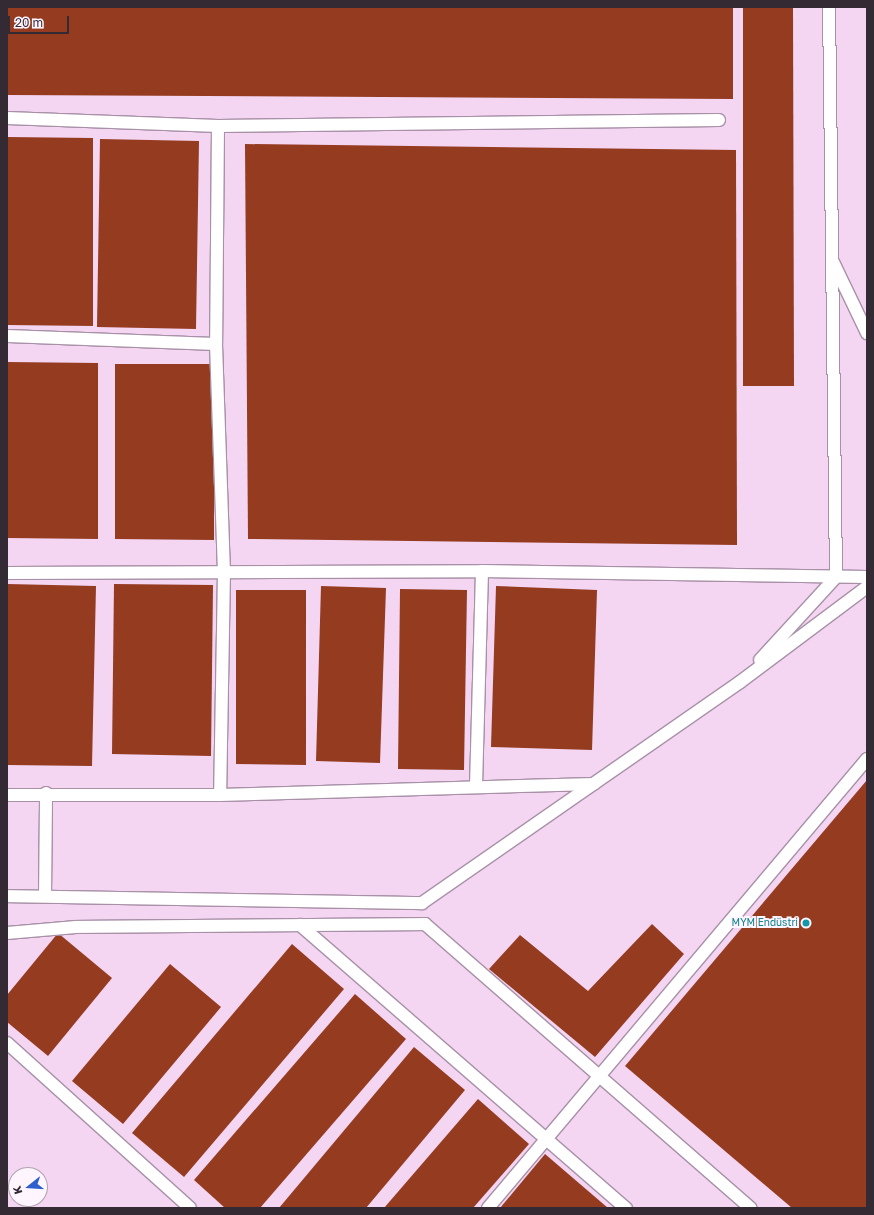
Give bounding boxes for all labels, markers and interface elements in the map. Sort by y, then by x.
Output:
scale bar [10,8,71,34]
text: 20 m [15,15,43,30]
place label: MYM Endüstri [732,917,798,929]
marker: MYM Endüstri [801,918,811,928]
north arrow [8,1167,48,1207]
text: K [10,1185,24,1196]

